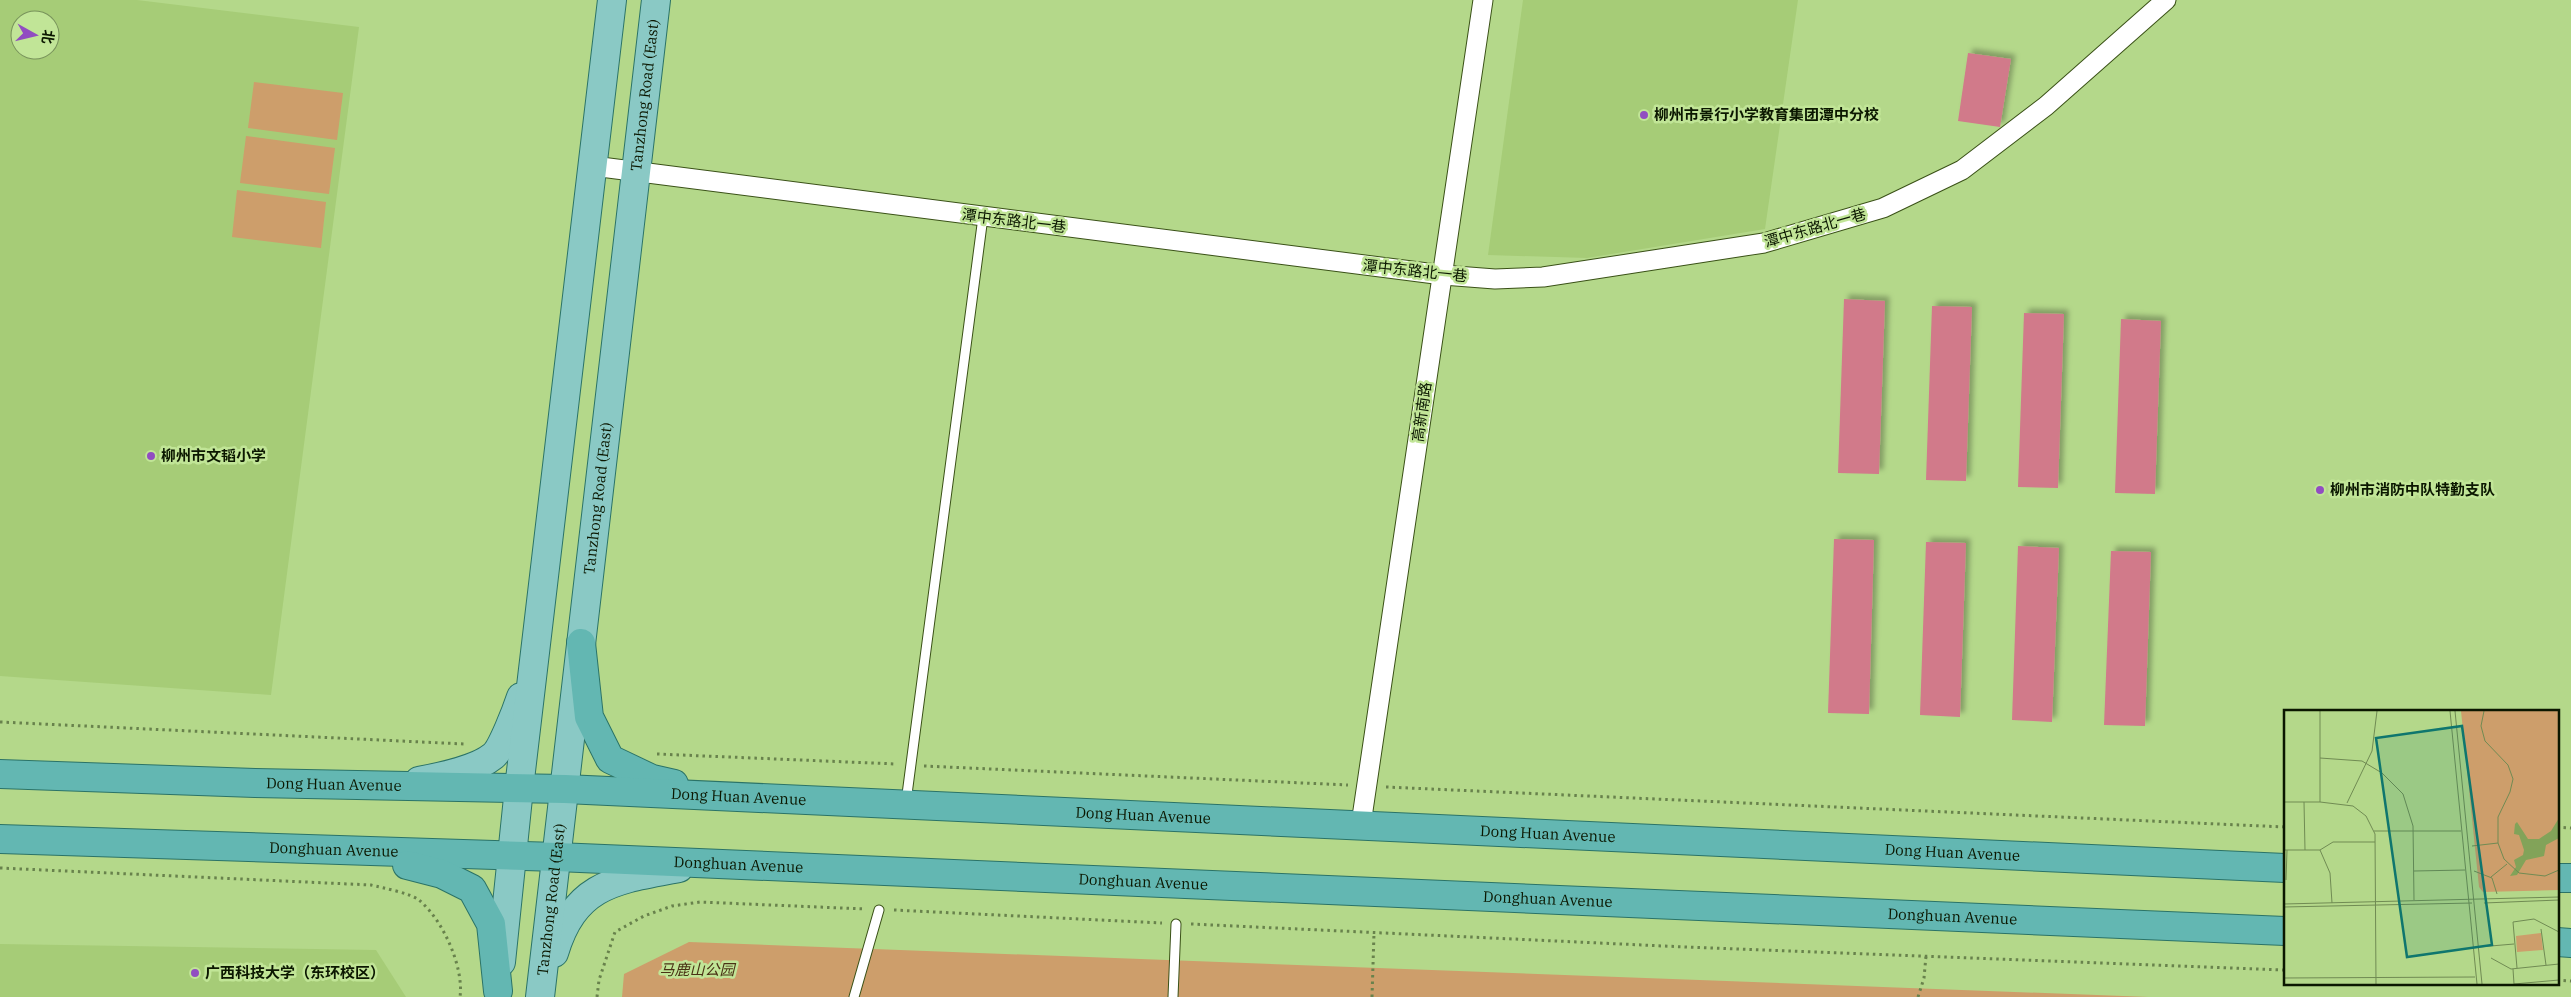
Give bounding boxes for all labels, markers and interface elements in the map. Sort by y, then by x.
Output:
north arrow [10,10,60,60]
street label: Tanzhong Road (East) [626,18,663,172]
text: 北 [38,29,58,45]
place label: 柳州市景行小学教育集团潭中分校 [1654,105,1879,124]
marker: 柳州市景行小学教育集团潭中分校 [1638,109,1650,121]
street label: 潭中东路北一巷 [1762,204,1868,251]
street label: 潭中东路北一巷 [961,205,1067,236]
street label: 潭中东路北一巷 [1362,256,1468,285]
street label: 高新南路 [1408,381,1435,443]
street label: Tanzhong Road (East) [579,421,616,575]
place label: 柳州市文韬小学 [161,446,266,465]
marker: 柳州市文韬小学 [145,450,157,462]
place label: 柳州市消防中队特勤支队 [2330,480,2495,499]
marker: 柳州市消防中队特勤支队 [2314,484,2326,496]
inset map [2284,710,2558,984]
street label: Dong Huan Avenue [266,773,402,795]
street label: Dong Huan Avenue [671,784,807,809]
street label: Dong Huan Avenue [1075,802,1211,828]
street label: Dong Huan Avenue [1480,821,1616,846]
street label: Tanzhong Road (East) [533,822,569,977]
street label: Donghuan Avenue [269,838,399,861]
street label: Dong Huan Avenue [1884,840,2020,865]
street label: Donghuan Avenue [673,852,804,877]
street label: Donghuan Avenue [1078,869,1208,894]
street label: Donghuan Avenue [1483,887,1613,911]
street label: Donghuan Avenue [1887,904,2018,929]
park label: 马鹿山公园 [659,960,736,979]
place label: 广西科技大学（东环校区） [205,963,385,982]
marker: 广西科技大学（东环校区） [189,967,201,979]

